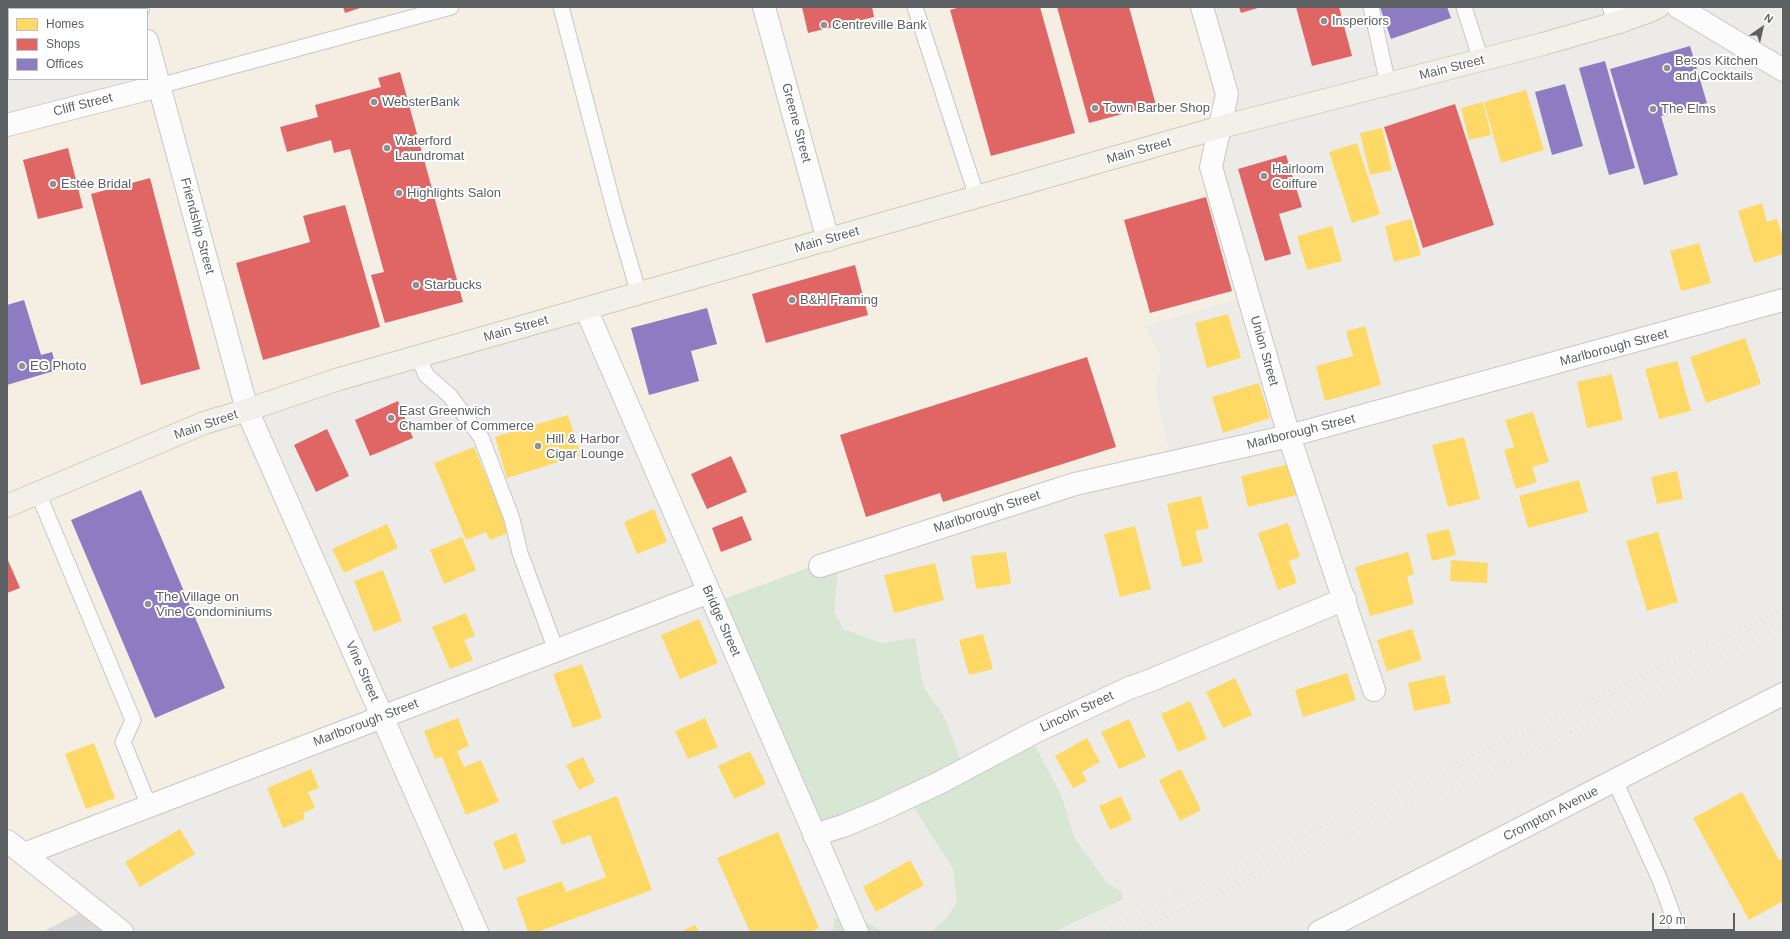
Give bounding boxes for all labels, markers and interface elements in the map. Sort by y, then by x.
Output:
legend [8,8,148,80]
north arrow [1742,8,1782,48]
text: N [1762,11,1775,25]
place label: Insperiors [1332,13,1389,29]
marker: Insperiors [1319,16,1329,26]
text: Homes [46,17,84,31]
place label: Centreville Bank [832,17,927,33]
marker: Centreville Bank [819,20,829,30]
text: Shops [46,37,80,51]
street label: Main Street [1418,52,1486,84]
place label: Besos Kitchen and Cocktails [1675,53,1758,84]
text: Offices [46,57,83,71]
marker: Besos Kitchen and Cocktails [1662,63,1672,73]
street label: Greene Street [778,82,814,164]
street label: Cliff Street [52,90,114,120]
place label: WebsterBank [382,94,460,110]
marker: WebsterBank [369,97,379,107]
place label: Town Barber Shop [1103,100,1210,116]
place label: The Elms [1661,101,1716,117]
marker: Town Barber Shop [1090,103,1100,113]
marker: The Elms [1648,104,1658,114]
place label: Waterford Laundromat [395,133,464,164]
street label: Main Street [1105,134,1173,168]
marker: Waterford Laundromat [382,143,392,153]
place label: Hairloom Coiffure [1272,161,1324,192]
marker: Hairloom Coiffure [1259,171,1269,181]
place label: Estée Bridal [61,176,131,192]
street label: Friendship Street [177,176,217,276]
marker: Estée Bridal [48,179,58,189]
place label: Highlights Salon [407,185,501,201]
marker: Highlights Salon [394,188,404,198]
street label: Main Street [793,223,861,257]
place label: Starbucks [424,277,482,293]
marker: Starbucks [411,280,421,290]
place label: B&H Framing [800,292,878,308]
marker: B&H Framing [787,295,797,305]
street label: Main Street [482,312,550,346]
street label: Union Street [1247,314,1281,388]
street label: Marlborough Street [1558,326,1670,370]
place label: EG Photo [30,358,86,374]
marker: EG Photo [17,361,27,371]
place label: East Greenwich Chamber of Commerce [399,403,534,434]
street label: Main Street [172,407,240,443]
street label: Marlborough Street [1245,411,1357,453]
marker: East Greenwich Chamber of Commerce [386,413,396,423]
place label: Hill & Harbor Cigar Lounge [546,431,624,462]
marker: Hill & Harbor Cigar Lounge [533,441,543,451]
street label: Marlborough Street [932,487,1042,537]
street label: Bridge Street [698,583,744,659]
place label: The Village on Vine Condominiums [156,589,272,620]
marker: The Village on Vine Condominiums [143,599,153,609]
street label: Vine Street [342,639,382,703]
street label: Lincoln Street [1038,688,1116,736]
street label: Marlborough Street [311,696,421,750]
street label: Crompton Avenue [1501,783,1601,845]
scale bar [1654,905,1737,931]
text: 20 m [1659,913,1686,927]

